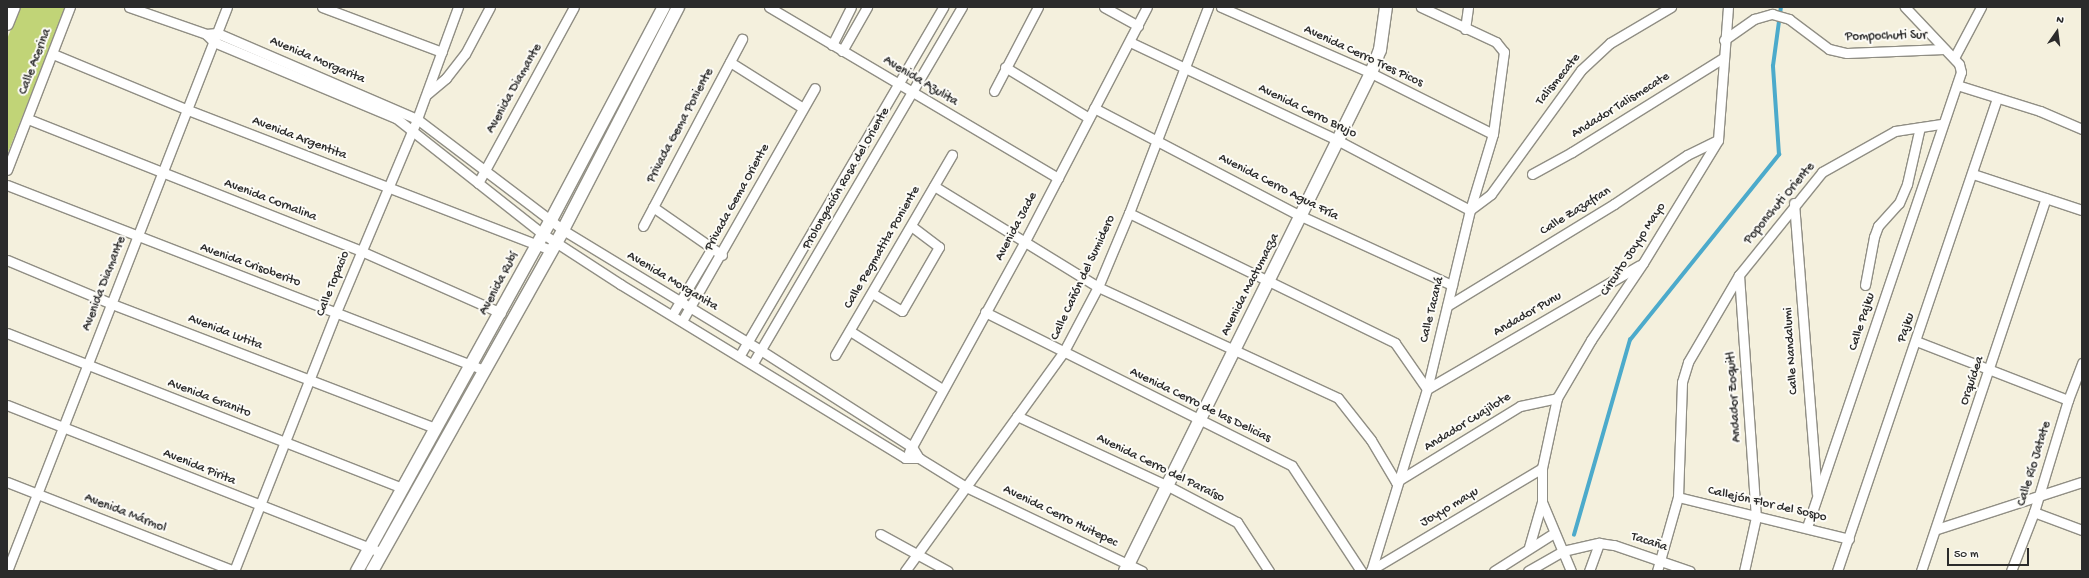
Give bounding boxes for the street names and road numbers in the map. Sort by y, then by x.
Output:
street label: Avenida Cerro Tres Picos [1301,22,1425,92]
street label: Calle Acerina [16,27,56,97]
street label: Pompochuti Sur [1845,28,1927,46]
street label: Avenida Morgarita [267,34,367,88]
street label: Avenida Diamante [484,41,546,137]
street label: Talismecate [1533,51,1585,109]
street label: Avenida Azulita [880,53,960,111]
street label: Privada Gema Poniente [644,66,718,186]
street label: Andador Talismecate [1569,69,1673,143]
street label: Avenida Cerro Brujo [1255,81,1359,143]
street label: Prolongación Rosa del Oriente [800,105,894,253]
street label: Avenida Argentita [249,114,349,164]
street label: Privada Gema Oriente [702,142,774,254]
street label: Avenida Cerro Agua Fría [1215,151,1341,225]
street label: Poponchuti Oriente [1741,160,1819,248]
street label: Avenida Cornalina [222,176,318,226]
street label: Calle Pegmatita Poniente [841,184,925,312]
street label: Calle Zazafran [1538,184,1614,240]
street label: Avenida Jade [992,190,1042,264]
street label: Circuito Joyyo Mayo [1598,200,1670,300]
street label: Calle Cañón del Sumidero [1048,213,1120,343]
street label: Avenida Mactumacza [1218,231,1284,339]
street label: Avenida Diamante [80,234,130,334]
street label: Avenida Crisoberito [197,241,303,291]
street label: Calle Topacio [314,249,354,319]
street label: Avenida Morganita [624,249,720,315]
street label: Avenida Rubí [477,250,523,318]
street label: Calle Tacaná [1417,276,1449,344]
street label: Andador Punu [1491,289,1565,341]
street label: Calle Pajku [1846,291,1880,353]
street label: Calle Nandalumi [1781,307,1803,395]
street label: Pajku [1895,311,1919,345]
street label: Avenida Lutita [186,312,264,354]
street label: Andador Zoquitl [1724,351,1746,443]
street label: Orquídea [1957,355,1989,407]
street label: Avenida Cerro de las Delicias [1127,365,1273,447]
street label: Avenida Granito [165,376,253,422]
street label: Andador Cuajilote [1422,390,1514,456]
street label: Calle Río Jatate [2015,420,2055,508]
street label: Avenida Cerro del Paraíso [1093,431,1227,507]
street label: Avenida Pirita [160,446,238,490]
street label: Avenida Cerro Huitepec [1000,482,1120,552]
street label: Callejón Flor del Sospo [1706,484,1828,526]
street label: Joyyo mayu [1418,485,1482,531]
street label: Avenida Mármol [82,491,168,537]
street label: Tacaña [1629,530,1669,556]

